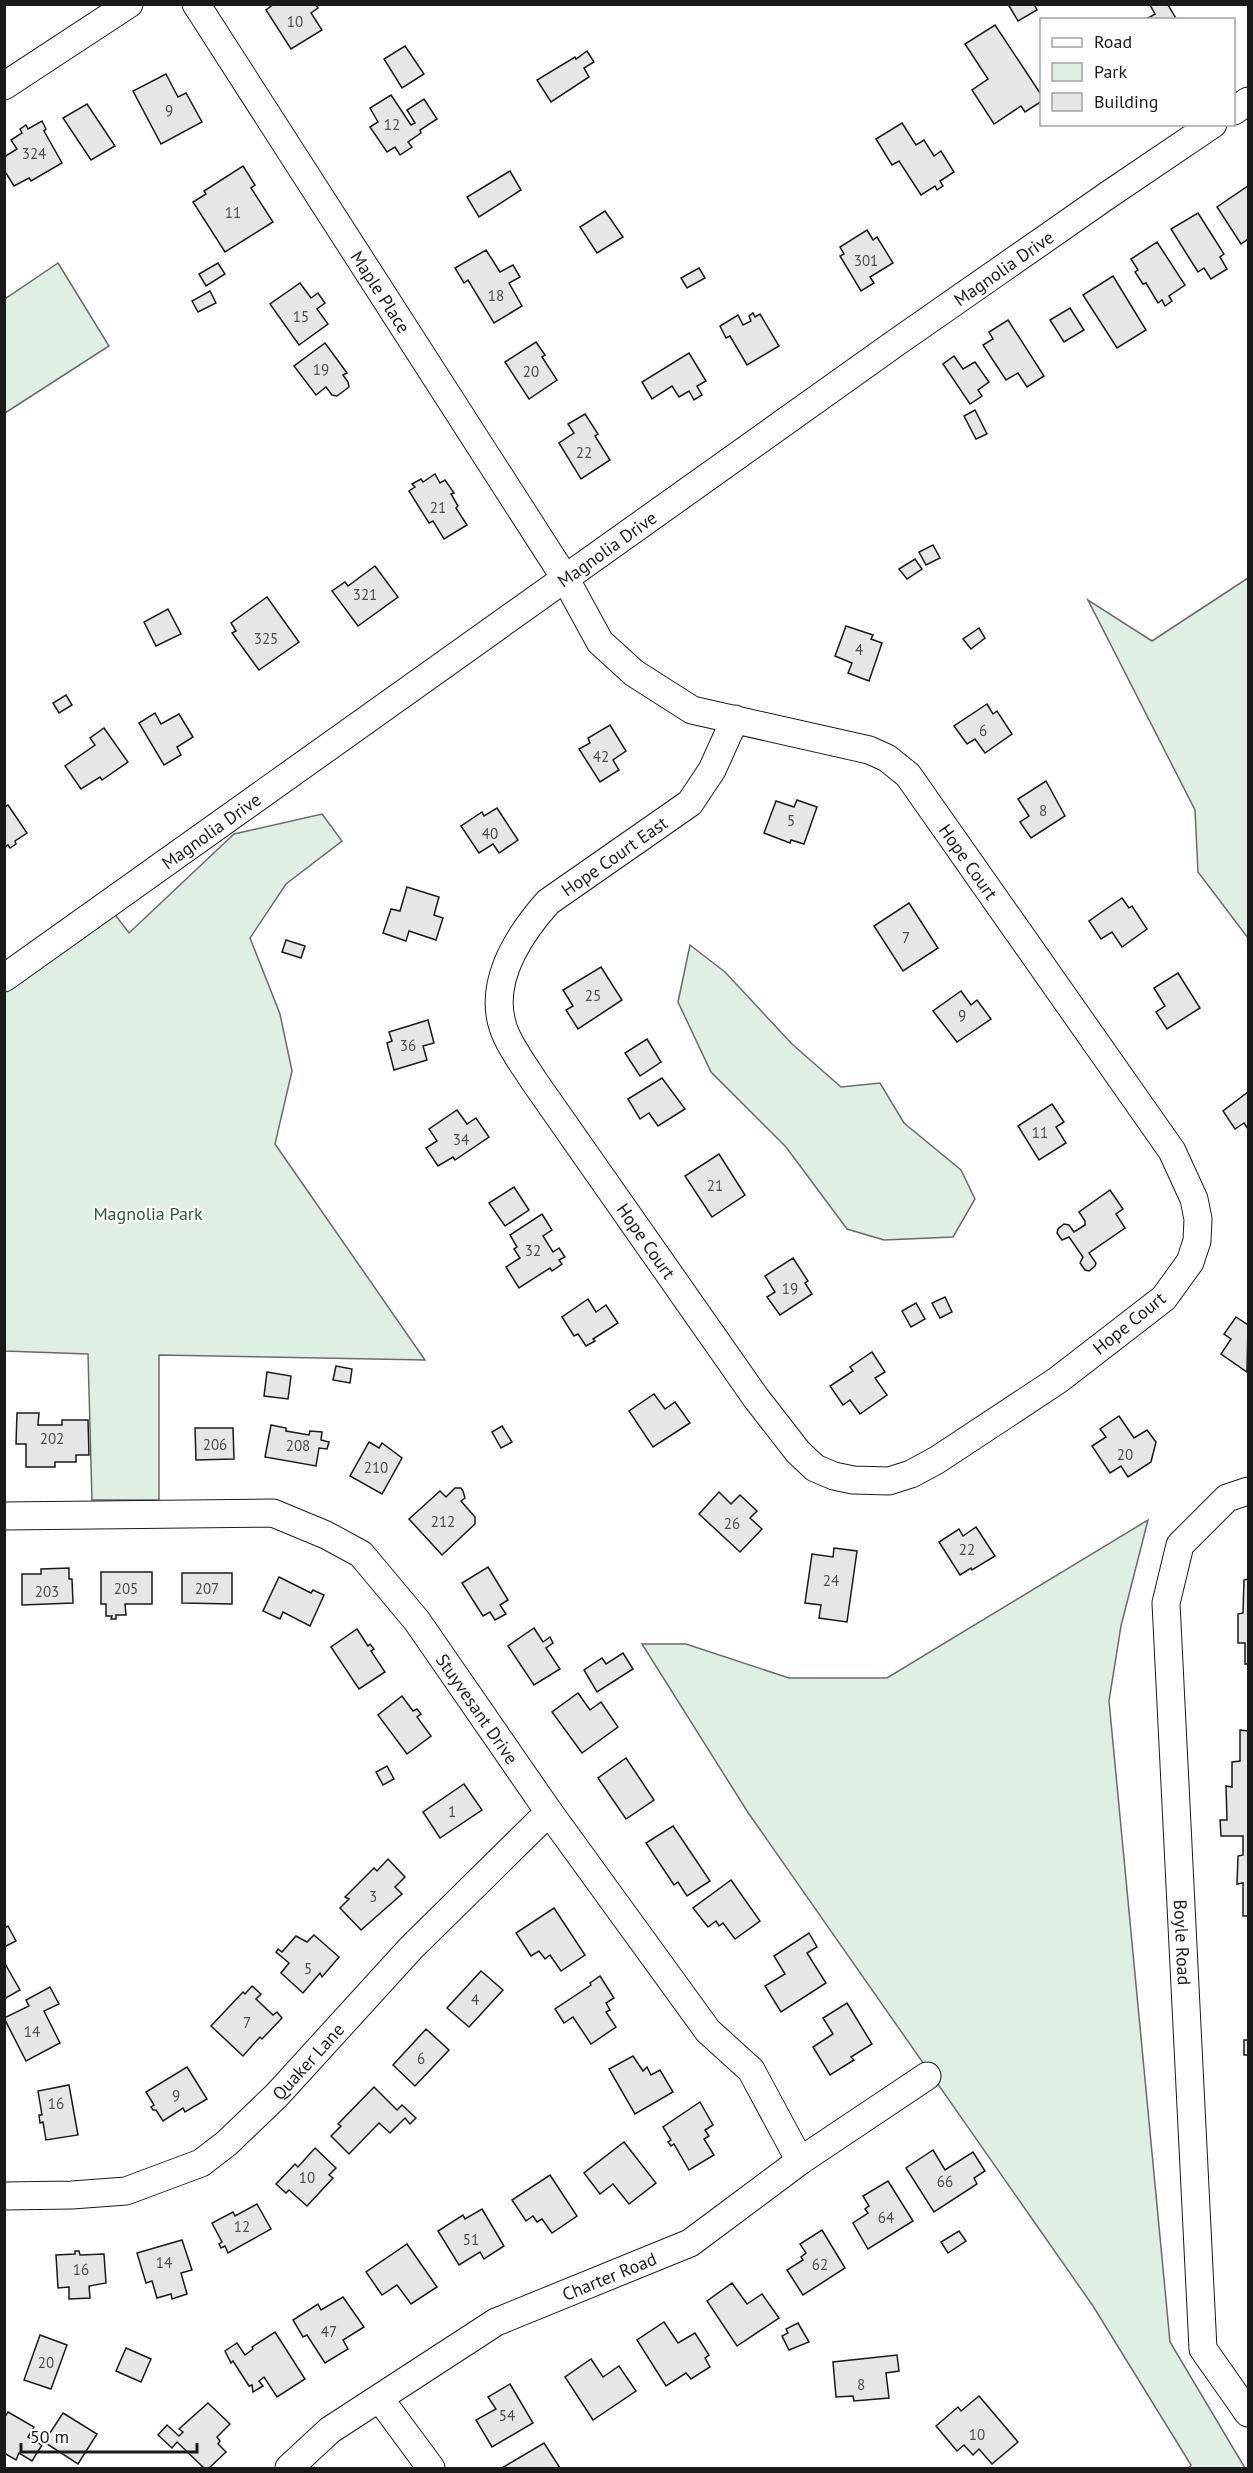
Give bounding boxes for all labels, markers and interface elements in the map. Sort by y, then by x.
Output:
house number: 10 [287,12,303,31]
legend [1040,18,1235,126]
text: Road [1094,30,1132,53]
text: Park [1094,60,1127,83]
text: Building [1094,90,1158,113]
house number: 9 [165,101,173,120]
house number: 12 [384,115,400,134]
house number: 324 [22,144,46,163]
house number: 11 [225,203,241,222]
street label: Magnolia Drive [949,225,1058,311]
street label: Maple Place [346,246,416,337]
house number: 301 [854,251,878,270]
house number: 18 [488,286,504,305]
house number: 15 [293,307,309,326]
house number: 19 [313,360,329,379]
house number: 20 [523,362,539,381]
house number: 22 [576,443,592,462]
house number: 21 [430,498,446,517]
street label: Magnolia Drive [553,506,661,592]
house number: 321 [353,585,377,604]
house number: 325 [254,629,278,648]
house number: 4 [855,640,863,659]
house number: 6 [979,721,987,740]
house number: 42 [593,747,609,766]
street label: Magnolia Drive [157,787,265,874]
house number: 8 [1039,801,1047,820]
street label: Hope Court East [557,811,672,901]
house number: 5 [787,811,795,830]
street label: Hope Court [934,819,1003,904]
house number: 40 [482,824,498,843]
house number: 7 [902,928,910,947]
house number: 25 [585,986,601,1005]
house number: 9 [958,1006,966,1025]
house number: 36 [400,1036,416,1055]
house number: 11 [1032,1123,1048,1142]
house number: 34 [453,1130,469,1149]
house number: 21 [707,1176,723,1195]
street label: Hope Court [612,1199,680,1283]
park label: Magnolia Park [93,1202,203,1225]
house number: 32 [525,1241,541,1260]
house number: 19 [782,1279,798,1298]
street label: Hope Court [1088,1287,1170,1359]
house number: 202 [40,1429,64,1448]
house number: 206 [203,1435,227,1454]
house number: 208 [286,1436,310,1455]
house number: 20 [1117,1445,1133,1464]
house number: 210 [364,1458,388,1477]
house number: 212 [431,1512,455,1531]
house number: 26 [724,1514,740,1533]
house number: 22 [959,1540,975,1559]
house number: 24 [823,1571,839,1590]
house number: 205 [114,1579,138,1598]
house number: 207 [195,1579,219,1598]
house number: 203 [35,1582,59,1601]
street label: Stuyvesant Drive [431,1649,524,1768]
house number: 1 [448,1802,456,1821]
house number: 3 [369,1887,377,1906]
street label: Boyle Road [1169,1899,1196,1986]
house number: 5 [304,1959,312,1978]
house number: 4 [471,1990,479,2009]
house number: 7 [243,2013,251,2032]
street label: Quaker Lane [267,2018,349,2105]
house number: 14 [24,2022,40,2041]
house number: 6 [417,2049,425,2068]
house number: 9 [172,2086,180,2105]
house number: 16 [48,2094,64,2113]
house number: 10 [299,2168,315,2187]
house number: 66 [937,2172,953,2191]
house number: 64 [878,2208,894,2227]
house number: 12 [234,2217,250,2236]
house number: 51 [463,2230,479,2249]
street label: Charter Road [558,2246,660,2305]
house number: 14 [156,2253,172,2272]
house number: 62 [812,2255,828,2274]
house number: 16 [73,2260,89,2279]
house number: 47 [321,2322,337,2341]
house number: 20 [38,2353,54,2372]
house number: 8 [857,2375,865,2394]
house number: 54 [499,2406,515,2425]
scale bar [21,2416,196,2454]
text: 50 m [30,2425,69,2448]
house number: 10 [969,2425,985,2444]

